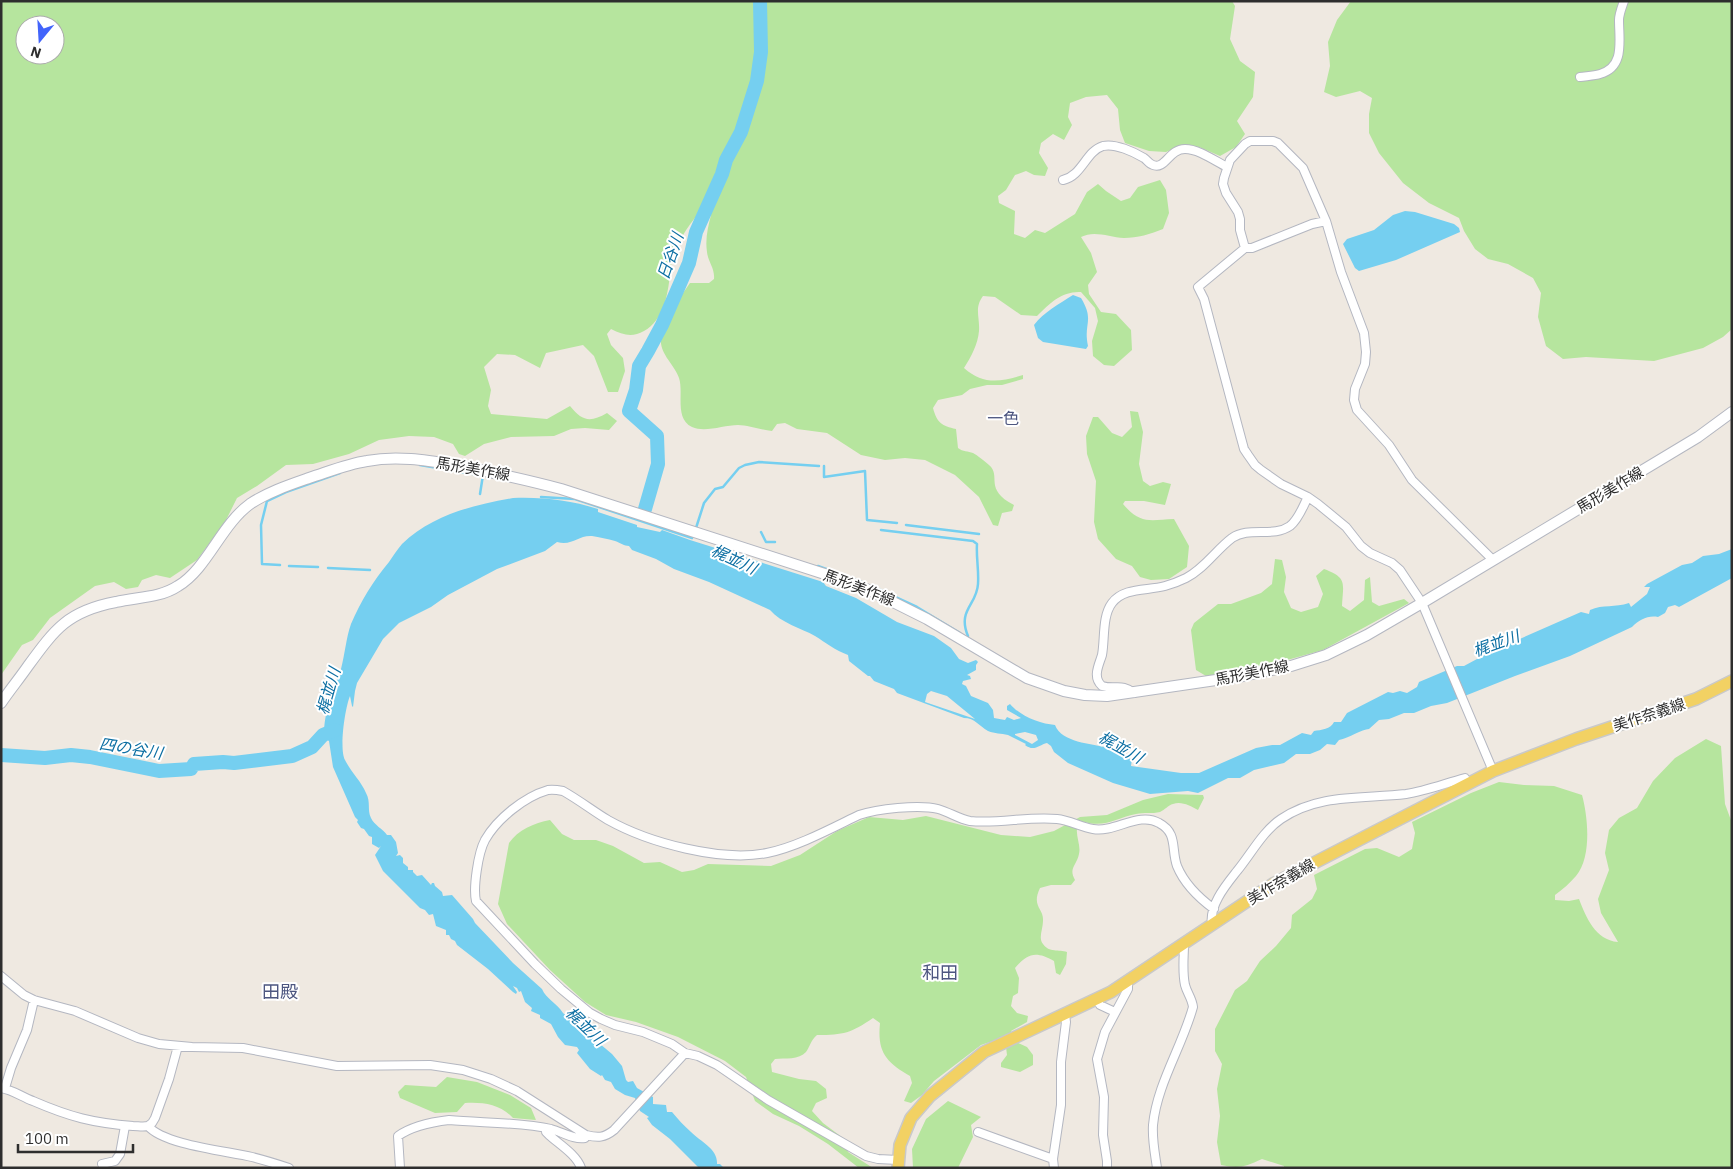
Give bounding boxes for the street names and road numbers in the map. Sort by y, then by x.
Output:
street label: 馬形美作線 [434,453,512,484]
street label: 馬形美作線 [1573,462,1647,517]
street label: 馬形美作線 [821,565,898,610]
street label: 馬形美作線 [1213,656,1291,689]
street label: 美作奈義線 [1610,694,1687,735]
street label: 美作奈義線 [1244,855,1318,909]

